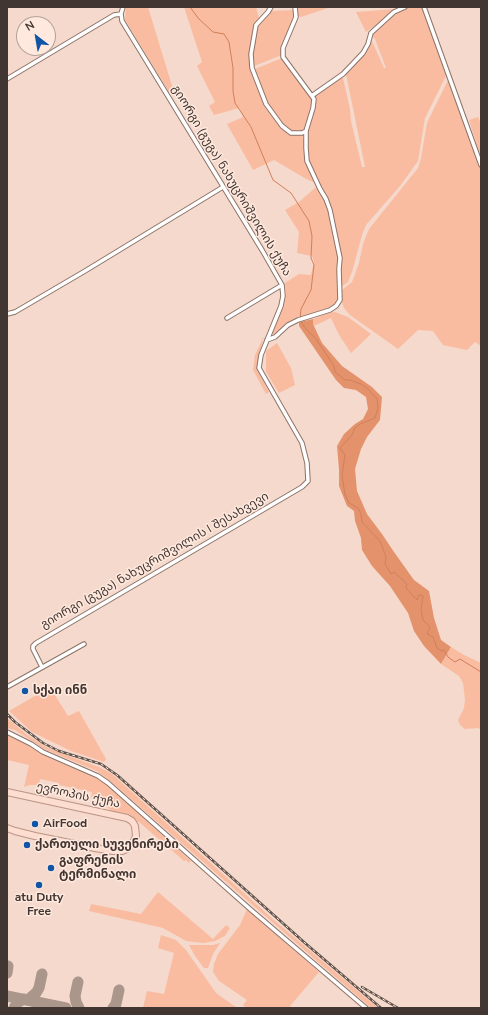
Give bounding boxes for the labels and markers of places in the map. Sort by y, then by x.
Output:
place label: სქაი ინნ [33,684,87,698]
marker: სქაი ინნ [20,686,30,696]
place label: AirFood [43,817,87,831]
marker: AirFood [30,819,40,829]
place label: ქართული სუვენირები [35,838,179,852]
marker: ქართული სუვენირები [22,840,32,850]
place label: გაფრენის ტერმინალი [59,854,136,882]
marker: გაფრენის ტერმინალი [46,863,56,873]
marker: atu Duty Free [34,880,44,890]
place label: atu Duty Free [15,891,63,919]

